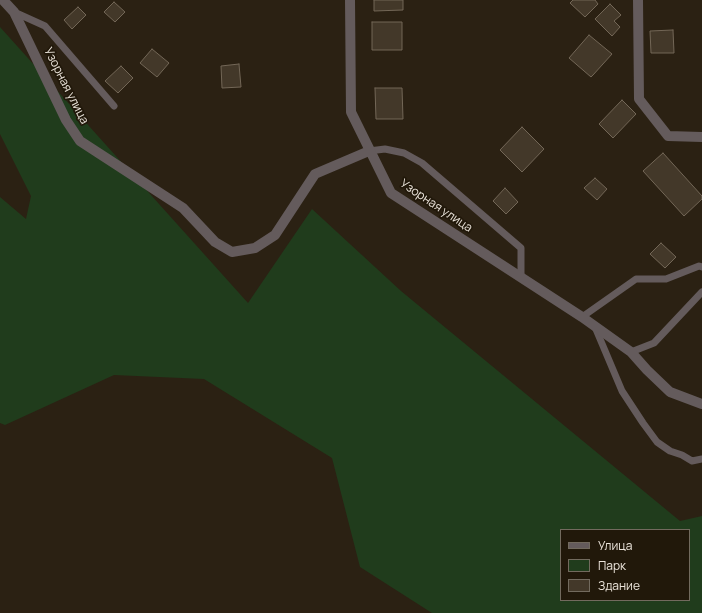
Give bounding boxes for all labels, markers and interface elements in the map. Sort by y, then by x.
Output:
street label: Узорная улица [40,45,92,127]
street label: Узорная улица [397,177,475,235]
legend [560,529,690,601]
text: Улица [598,537,632,554]
text: Парк [598,557,626,574]
text: Здание [598,577,640,594]

